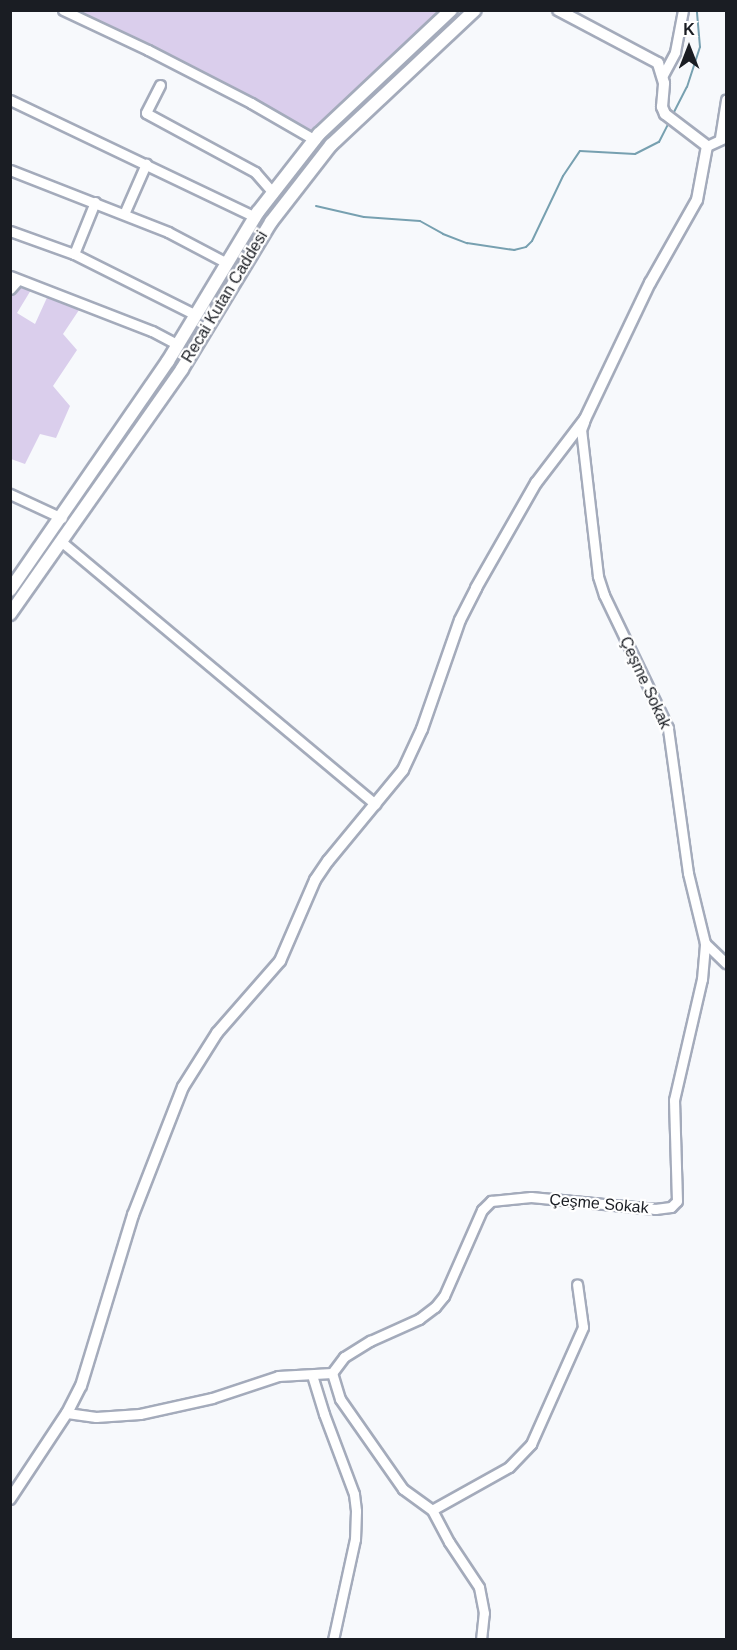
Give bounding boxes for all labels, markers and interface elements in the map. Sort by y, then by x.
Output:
north arrow [659,18,719,78]
text: K [683,21,695,38]
street label: Recai Kutan Caddesi [178,228,272,366]
street label: Çeşme Sokak [615,634,675,732]
street label: Çeşme Sokak [549,1190,649,1218]

